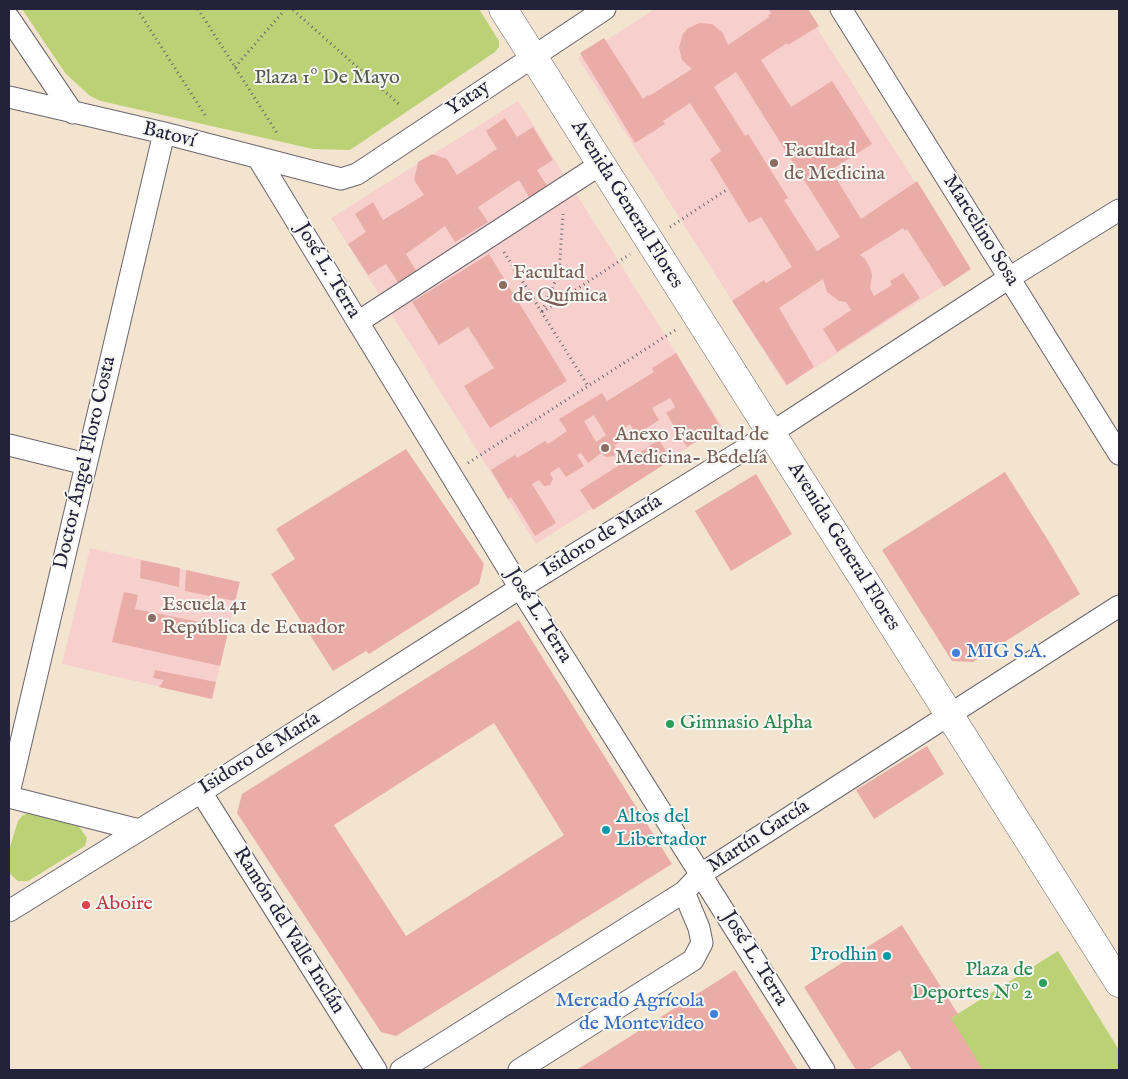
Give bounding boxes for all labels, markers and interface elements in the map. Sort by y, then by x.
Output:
park label: Plaza 1º De Mayo [254,67,400,91]
street label: Yatay [443,76,495,122]
street label: Avenida General Flores [564,117,688,293]
street label: Batoví [140,118,198,154]
place label: Facultad de Medicina [784,140,885,187]
marker: Facultad de Medicina [768,157,780,169]
street label: Marcelino Sosa [936,171,1024,291]
street label: José L. Terra [289,219,365,323]
place label: Facultad de Química [513,262,607,309]
marker: Facultad de Química [497,279,509,291]
street label: Doctor Ángel Floro Costa [50,354,122,572]
place label: Anexo Facultad de Medicina- Bedelía [615,424,769,471]
marker: Anexo Facultad de Medicina- Bedelía [599,442,611,454]
street label: Avenida General Flores [781,459,905,635]
street label: Isidoro de María [537,490,667,584]
street label: José L. Terra [499,564,577,668]
place label: Escuela 41 República de Ecuador [162,594,345,641]
marker: Escuela 41 República de Ecuador [146,612,158,624]
place label: MIG S.A. [966,641,1047,665]
marker: MIG S.A. [950,647,962,659]
street label: Isidoro de María [195,707,325,801]
place label: Gimnasio Alpha [680,712,812,736]
marker: Gimnasio Alpha [664,718,676,730]
street label: Martín García [704,795,814,879]
place label: Altos del Libertador [616,806,707,853]
marker: Altos del Libertador [600,824,612,836]
street label: Ramón del Valle Inclán [227,843,349,1019]
place label: Aboire [96,893,153,917]
marker: Aboire [80,899,92,911]
street label: José L. Terra [715,907,793,1011]
place label: Prodhin [810,944,877,968]
marker: Prodhin [881,950,893,962]
place label: Plaza de Deportes Nº 2 [912,959,1033,1006]
marker: Plaza de Deportes Nº 2 [1037,977,1049,989]
place label: Mercado Agrícola de Montevideo [555,990,704,1037]
marker: Mercado Agrícola de Montevideo [708,1008,720,1020]

